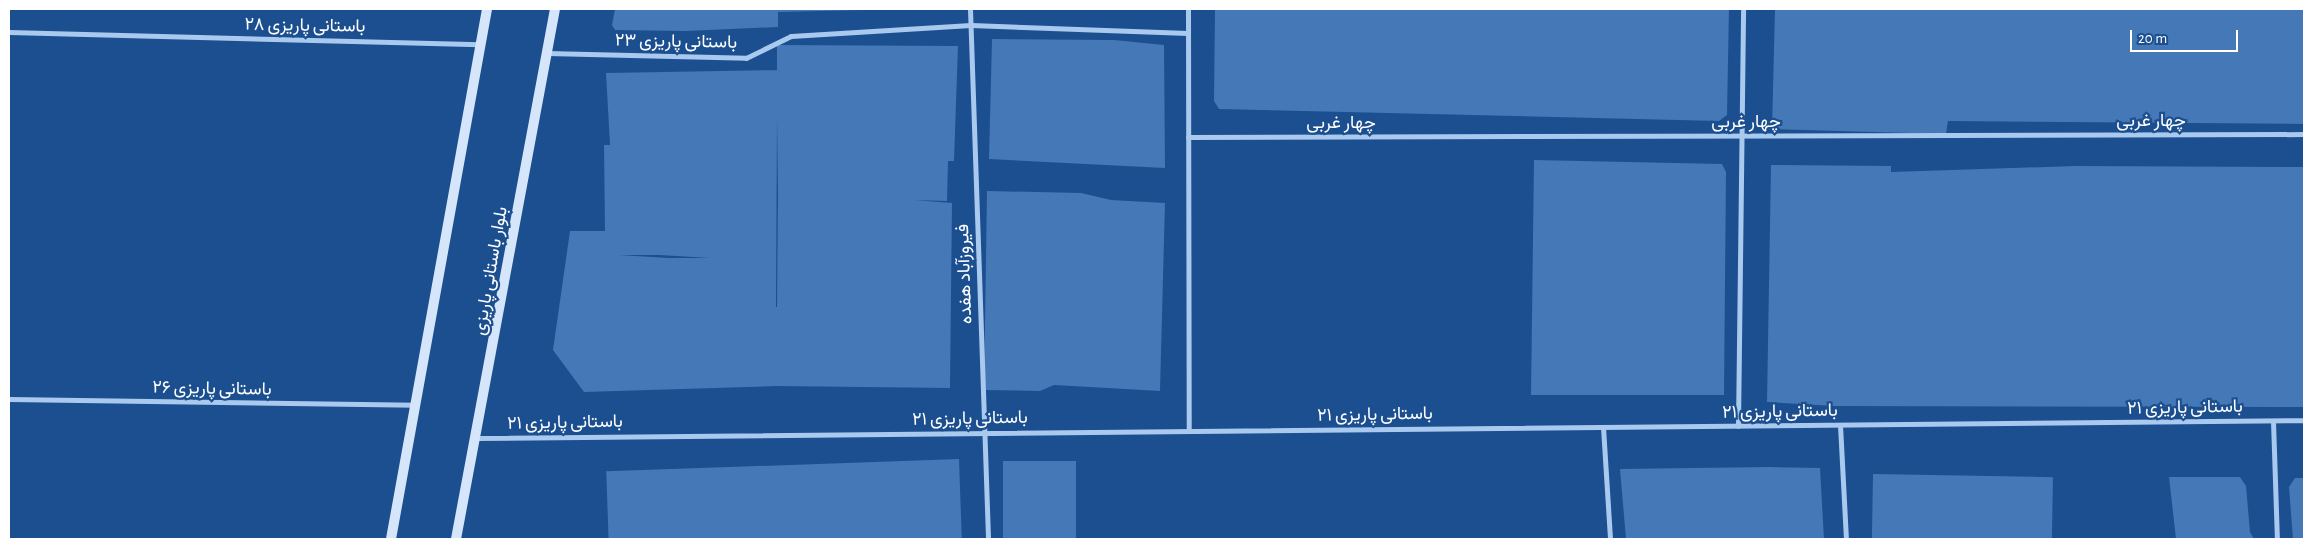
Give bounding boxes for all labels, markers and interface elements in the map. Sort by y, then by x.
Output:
street label: باستانی پاریزی ۲۸ [244,14,366,38]
scale bar [2133,20,2240,52]
street label: باستانی پاریزی ۲۳ [615,30,737,54]
text: 20 m [2138,31,2167,46]
street label: چهار غربی [2116,110,2186,132]
street label: چهار غربی [1711,111,1781,133]
street label: چهار غربی [1306,112,1376,134]
street label: بلوار باستانی پاریزی [469,205,513,337]
street label: فیروزآباد هفده [952,224,978,324]
street label: باستانی پاریزی ۲۶ [152,377,272,401]
street label: باستانی پاریزی ۲۱ [2127,396,2243,420]
street label: باستانی پاریزی ۲۱ [1722,400,1838,424]
street label: باستانی پاریزی ۲۱ [1317,403,1433,427]
street label: باستانی پاریزی ۲۱ [912,407,1028,431]
street label: باستانی پاریزی ۲۱ [507,411,623,435]

